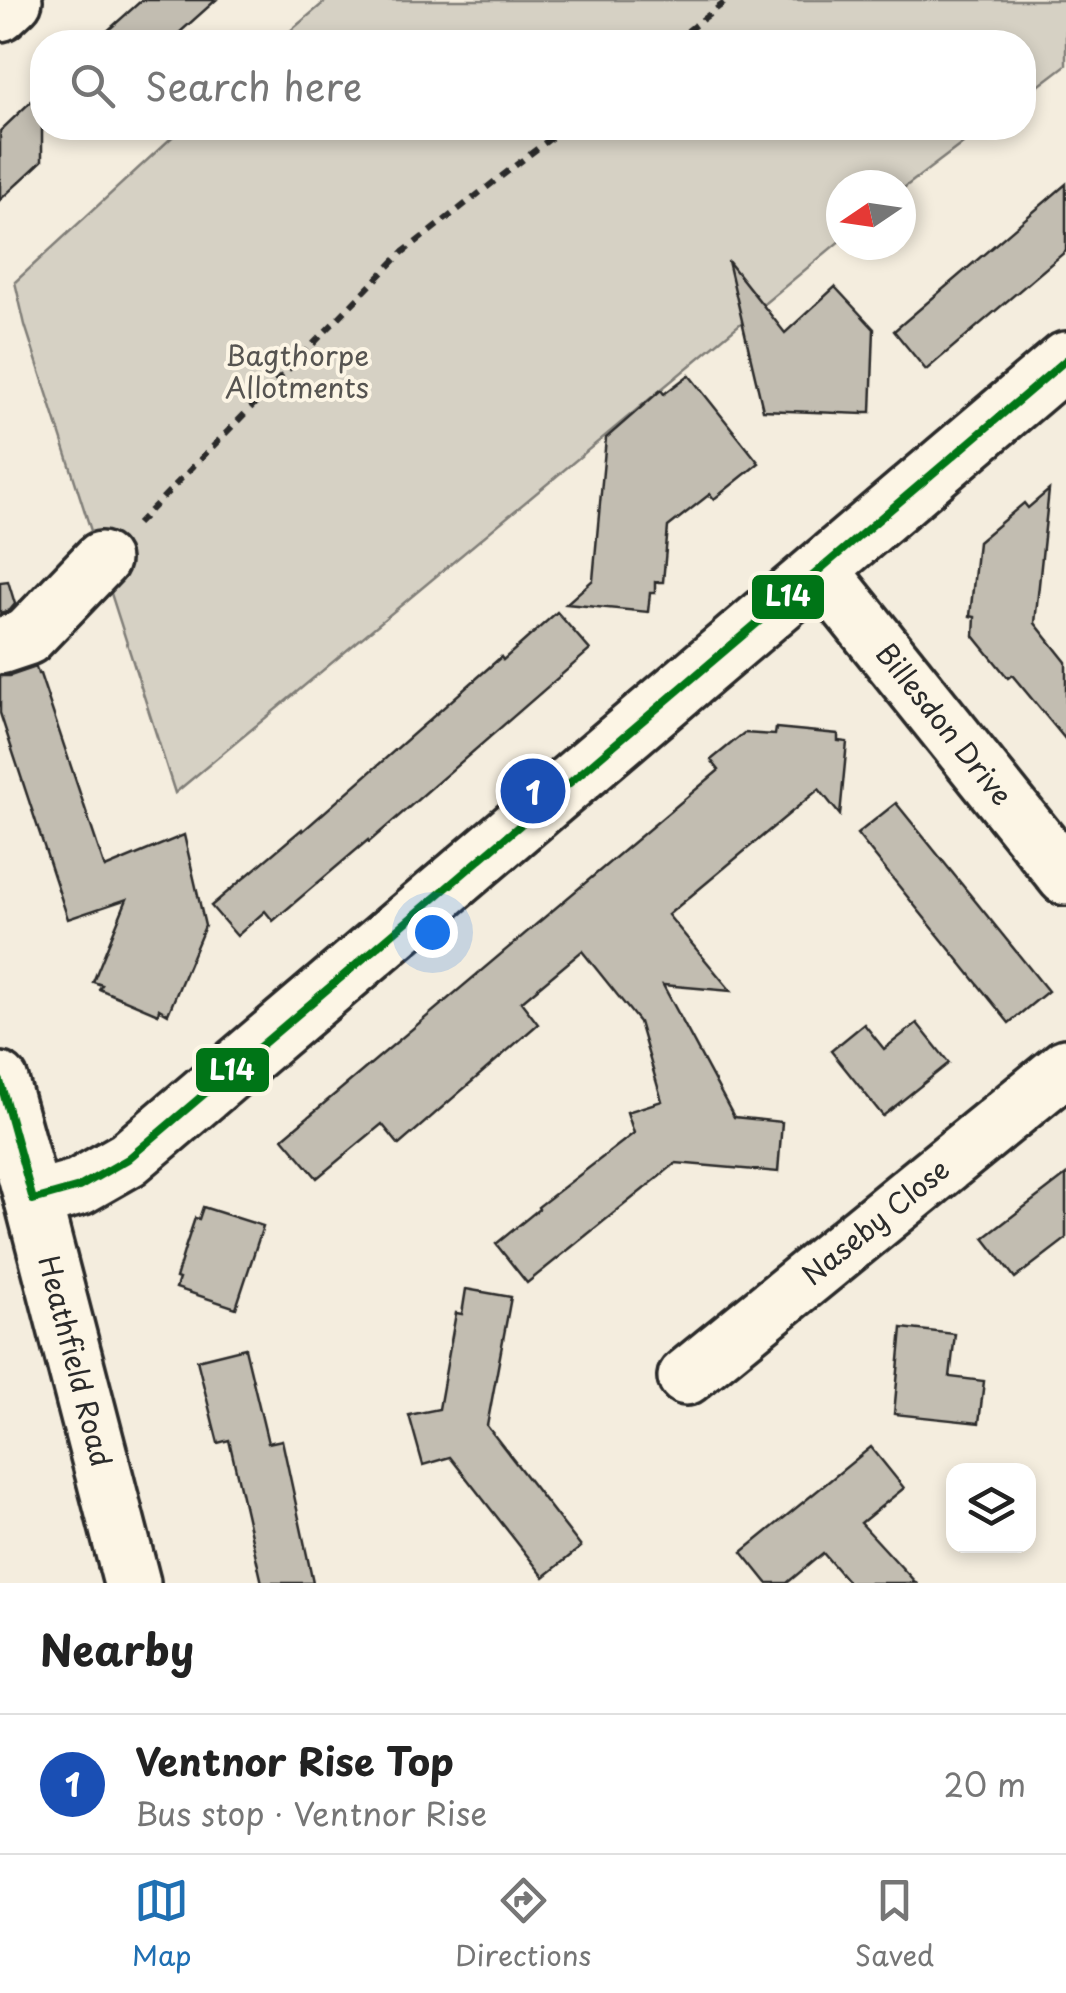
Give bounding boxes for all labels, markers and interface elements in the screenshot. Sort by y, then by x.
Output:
search box [30,30,1036,140]
text: Search here [145,57,362,114]
icon: search [65,58,120,113]
north arrow [826,170,916,260]
park label: Bagthorpe Allotments [225,333,369,408]
line badge: L14 [750,573,826,621]
text: L14 [765,573,811,616]
street label: Billesdon Drive [866,633,1024,814]
pin: 1 [500,754,566,828]
your location [407,907,458,958]
line badge: L14 [194,1046,271,1094]
text: L14 [209,1047,255,1090]
street label: Naseby Close [792,1147,958,1295]
street label: Heathfield Road [28,1251,124,1471]
map controls [946,1463,1036,1553]
button: layers [946,1463,1036,1553]
text: Nearby [40,1617,194,1680]
text: Ventnor Rise Top [135,1732,454,1789]
text: 1 [65,1760,80,1808]
text: 20 m [944,1760,1026,1808]
text: Bus stop · Ventnor Rise [135,1789,487,1837]
tab: Map [132,1873,192,1976]
tab: Directions [455,1873,591,1976]
tab: Saved [855,1873,934,1976]

